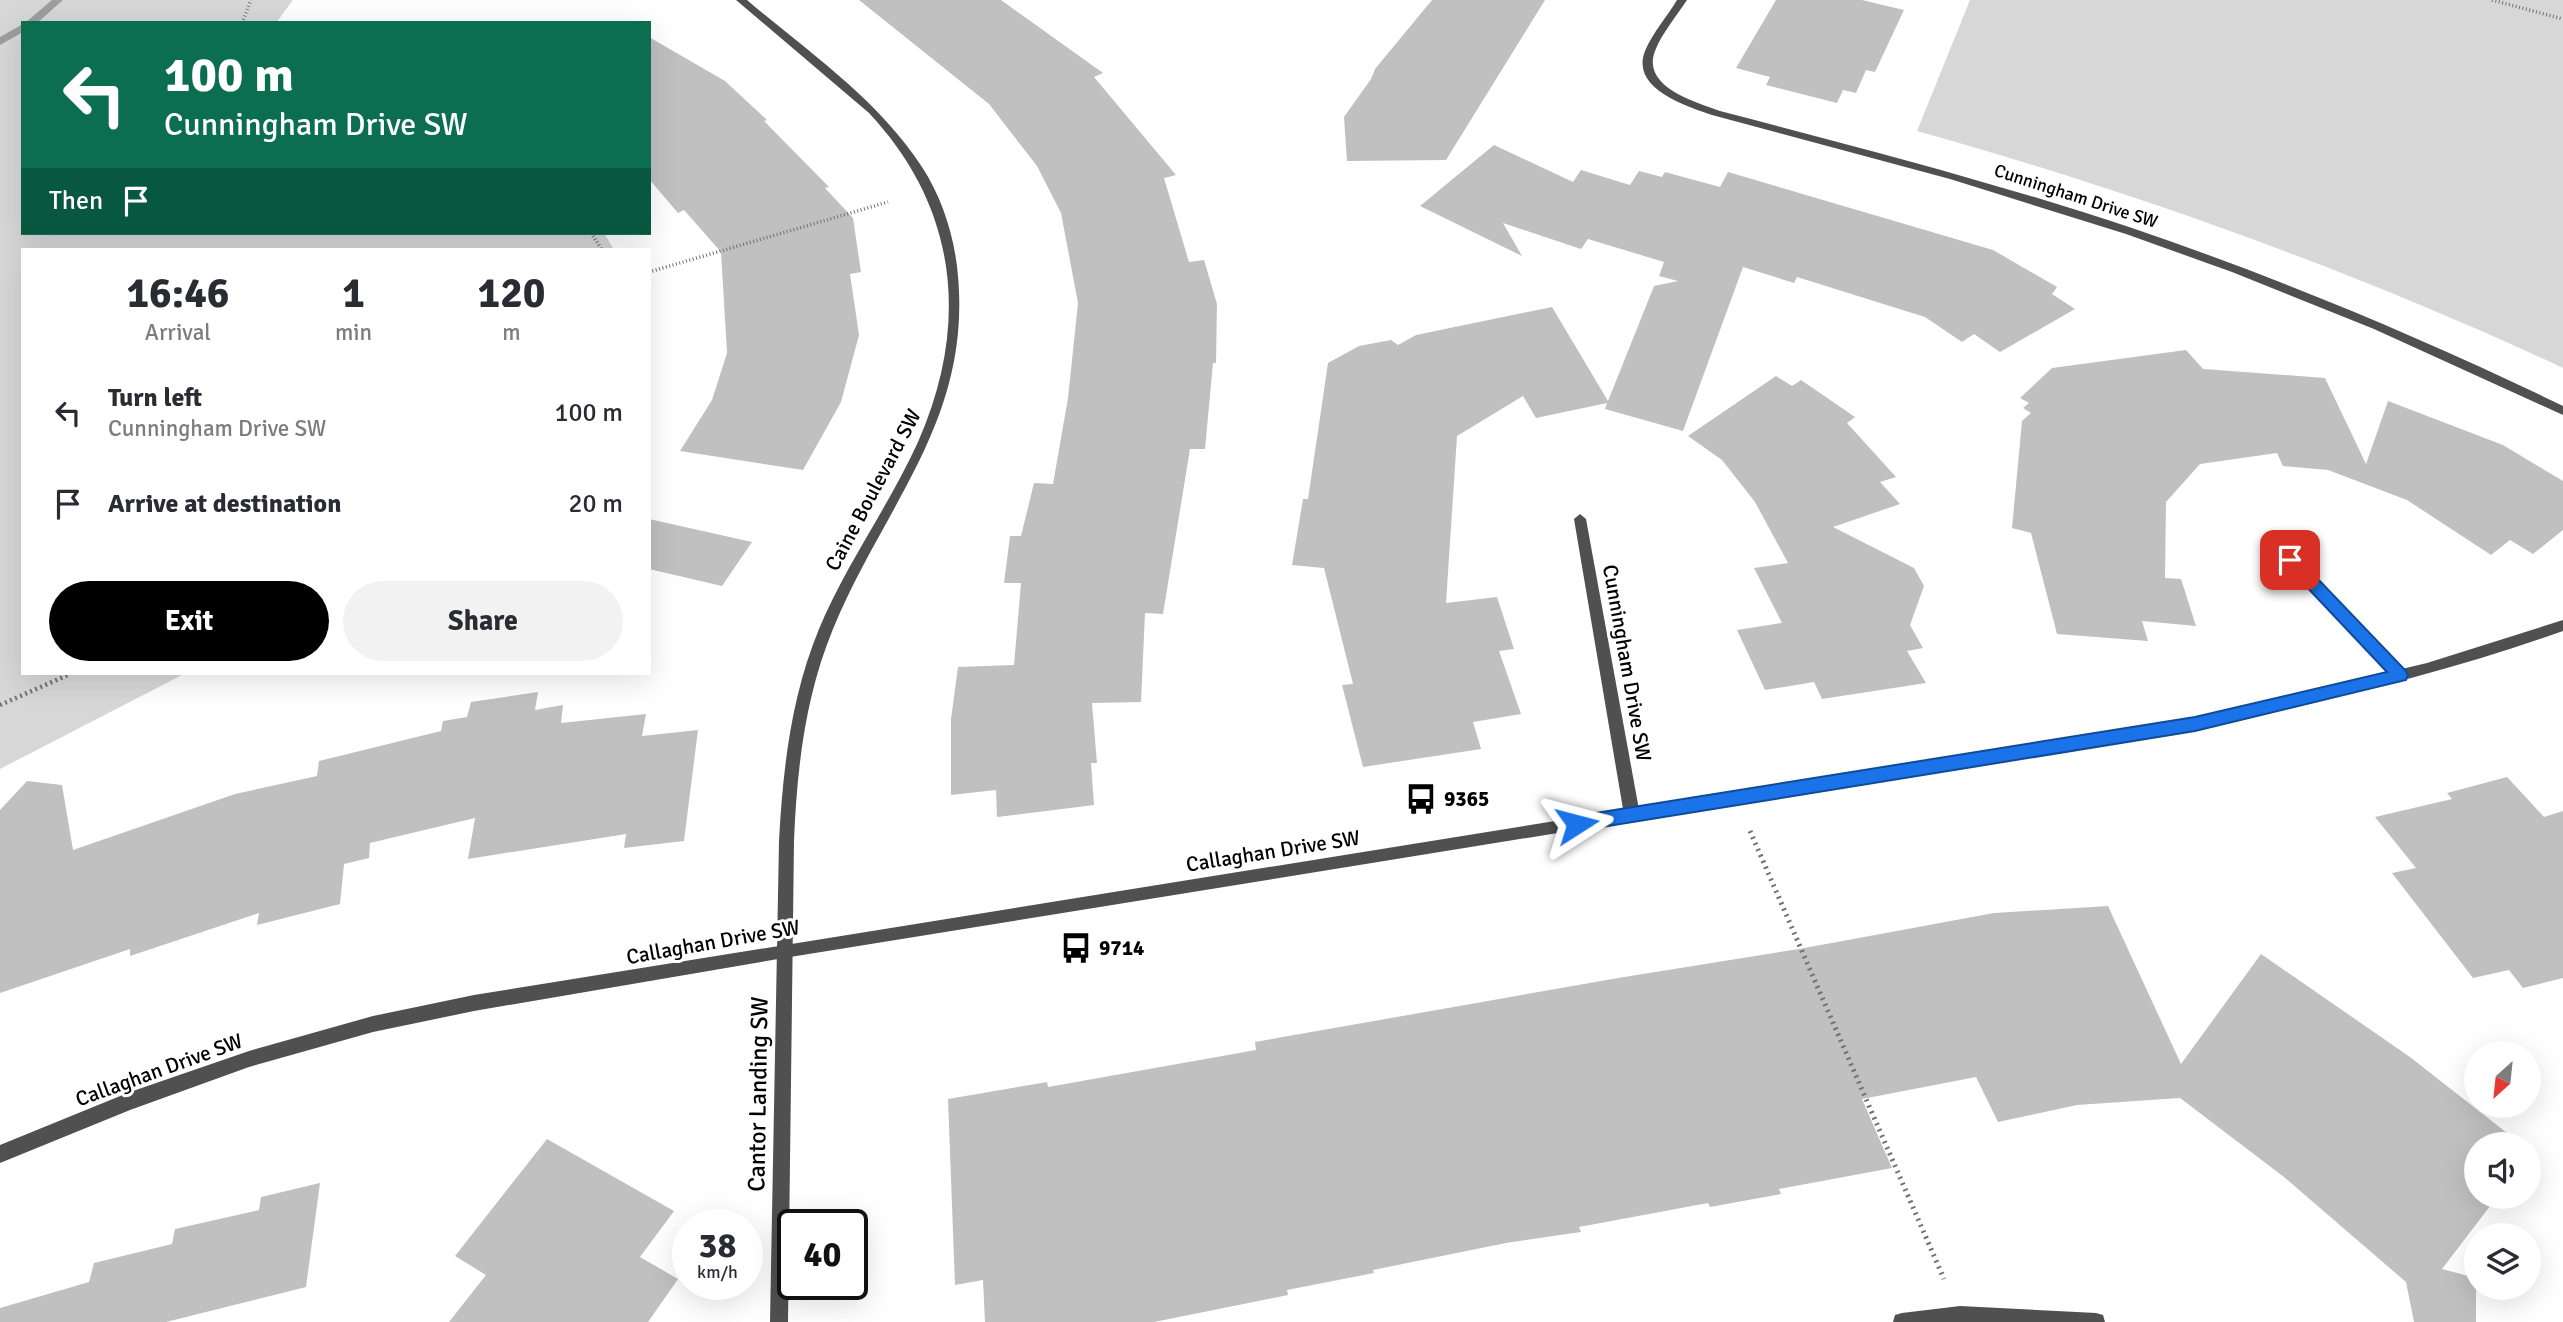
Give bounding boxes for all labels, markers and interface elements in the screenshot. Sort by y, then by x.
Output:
text: 100 m [164,45,294,105]
icon: left [49,49,140,140]
text: Cunningham Drive SW [164,105,468,144]
street label: Cunningham Drive SW [1991,159,2161,233]
icon: arrive [117,182,155,220]
text: Then [49,185,103,217]
text: 16:46 [126,268,230,319]
text: 1 [342,268,365,319]
text: 120 [477,268,546,319]
text: Arrival [145,318,211,347]
text: min [335,318,372,347]
text: m [502,318,521,347]
text: Turn left [108,382,202,414]
icon: left [49,394,87,432]
text: 100 m [554,397,623,429]
street label: Caine Boulevard SW [819,405,927,575]
text: Cunningham Drive SW [108,414,326,443]
icon: arrive [49,485,87,523]
text: Arrive at destination [108,488,341,520]
text: 20 m [568,488,623,520]
pin [2260,530,2320,590]
icon: arrive [2271,541,2309,579]
street label: Cunningham Drive SW [1597,563,1657,764]
button: Exit [49,581,329,661]
button: Share [343,581,623,661]
bus stop icon: 9365 [1404,782,1438,816]
place label: 9365 [1444,786,1489,812]
position arrow [1540,787,1614,861]
street label: Callaghan Drive SW [1184,824,1362,878]
street label: Callaghan Drive SW [624,914,802,970]
bus stop icon: 9714 [1059,931,1093,965]
place label: 9714 [1099,935,1144,961]
street label: Cantor Landing SW [741,996,775,1192]
street label: Callaghan Drive SW [72,1028,246,1112]
north arrow [2464,1041,2541,1118]
map controls [2464,1041,2541,1300]
button: sound [2464,1132,2541,1209]
speed limit sign: 40 [777,1209,868,1300]
button: layers [2464,1223,2541,1300]
text: 38 [699,1224,736,1267]
text: km/h [697,1261,738,1283]

